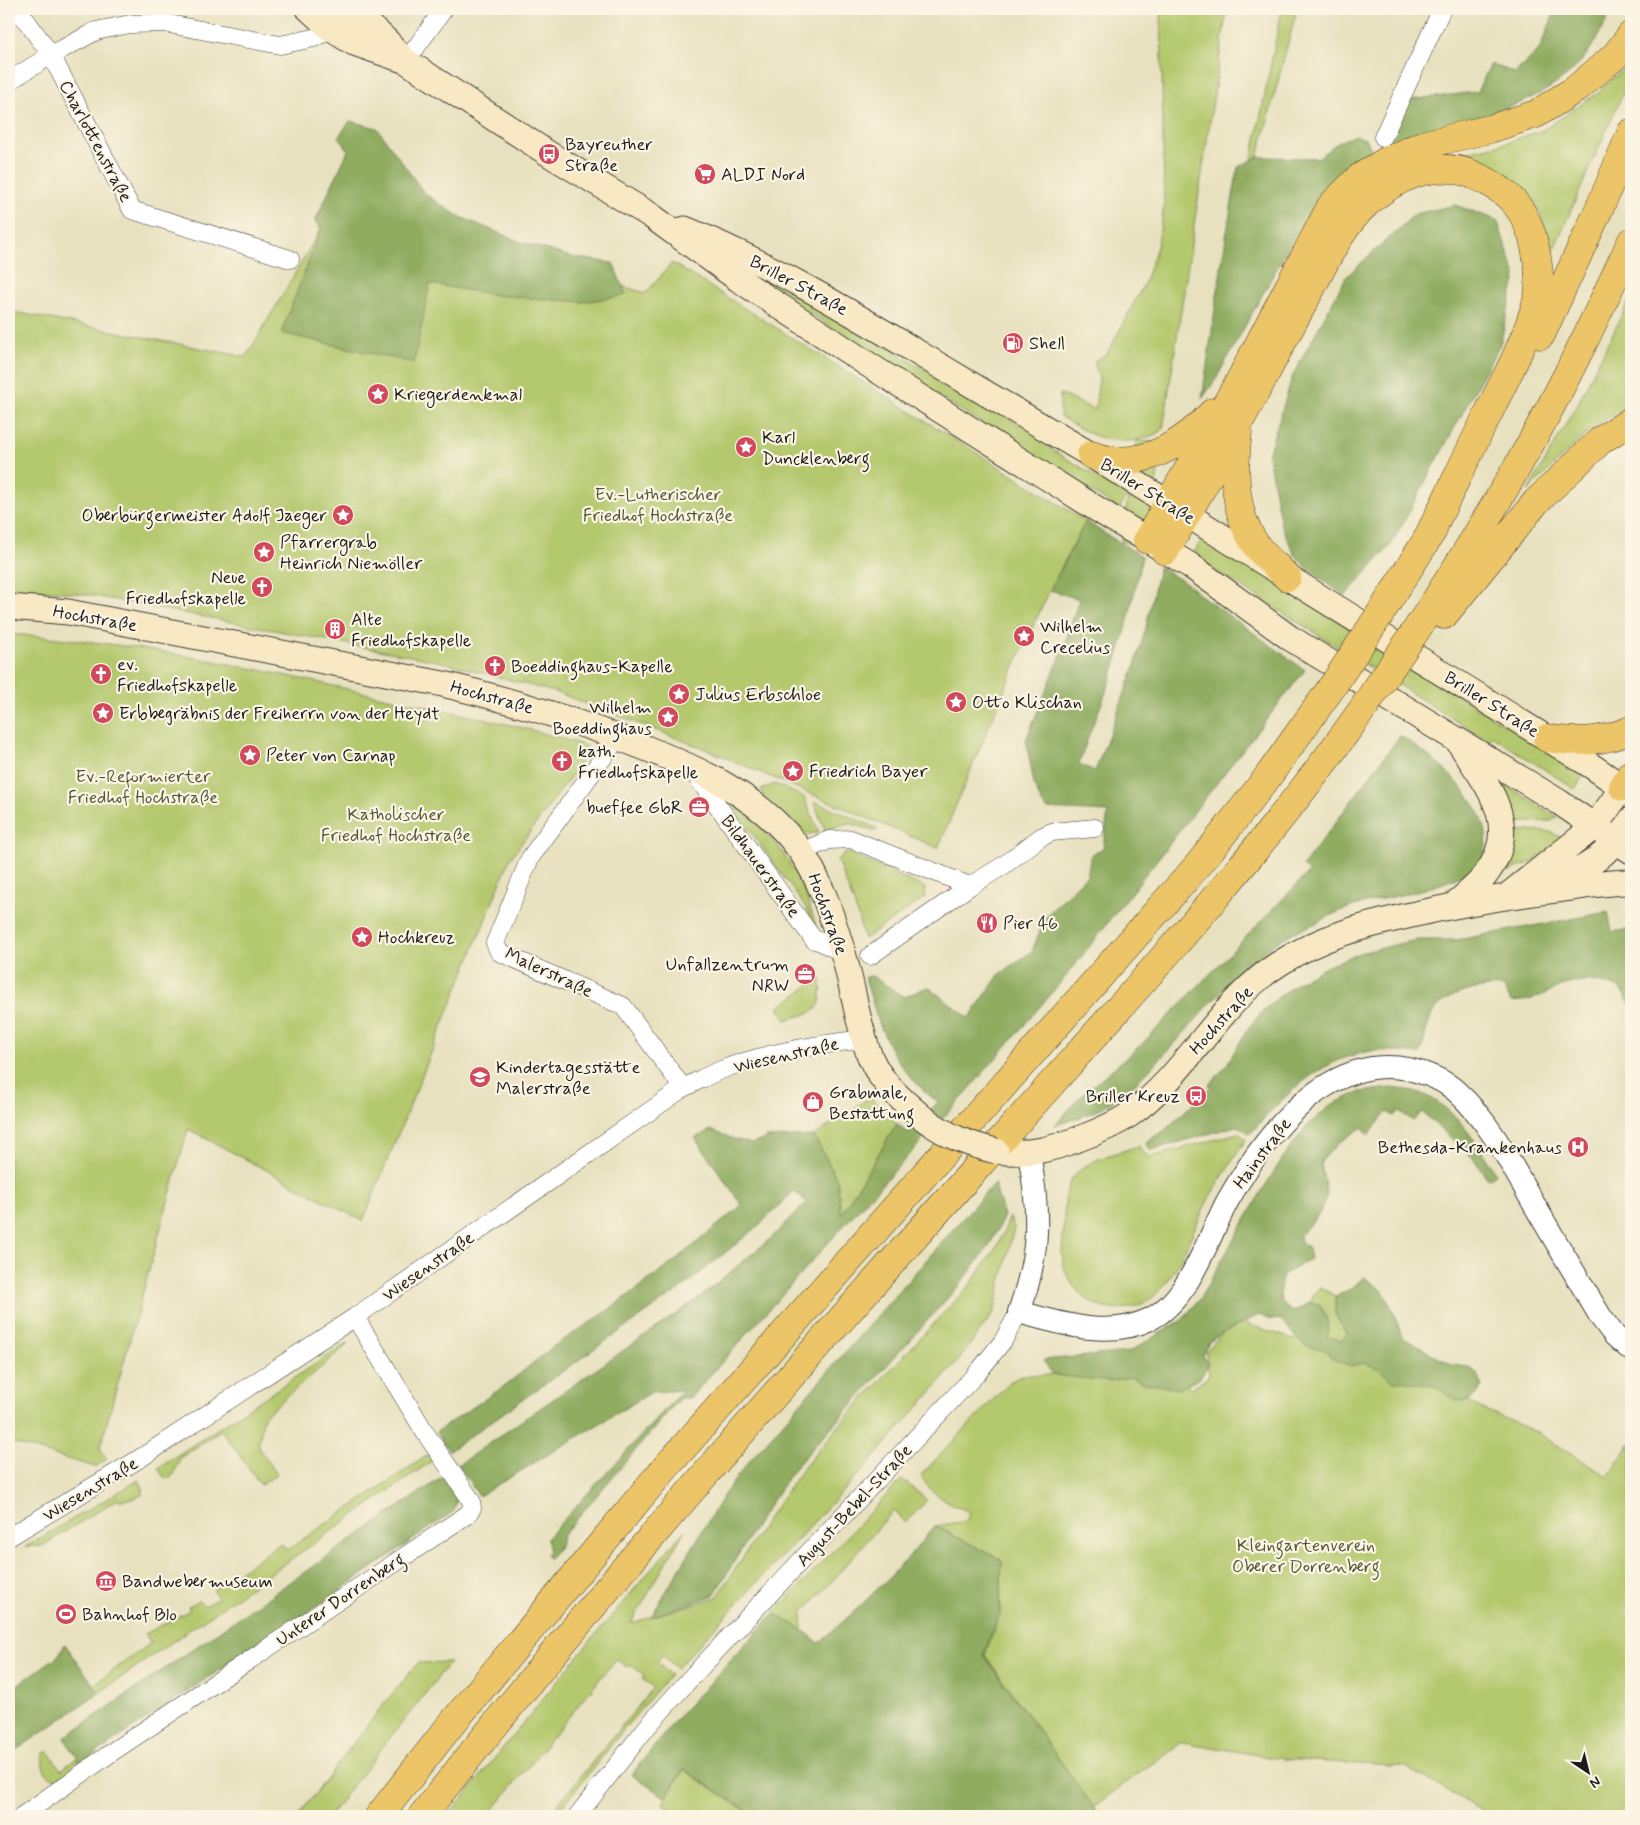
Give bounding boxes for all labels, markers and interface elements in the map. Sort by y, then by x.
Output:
street label: Charlottenstraße [53,76,137,207]
place label: Bayreuther Straße [565,133,653,178]
bus stop icon: Bayreuther Straße [537,142,561,166]
supermarket icon: ALDI Nord [693,162,717,186]
place label: ALDI Nord [721,163,805,187]
street label: Briller Straße [745,250,852,322]
fuel station icon: Shell [1001,331,1025,355]
place label: Shell [1029,332,1065,356]
place icon: Kriegerdenkmal [366,382,390,406]
place label: Kriegerdenkmal [394,383,522,408]
place label: Karl Duncklenberg [762,426,870,473]
place icon: Karl Duncklenberg [734,435,758,459]
street label: Briller Straße [1095,453,1200,531]
park label: Ev.-Lutherischer Friedhof Hochstraße [583,483,733,528]
place icon: Oberbürgermeister Adolf Jaeger [331,503,355,527]
place label: Oberbürgermeister Adolf Jaeger [82,504,327,530]
place label: Pfarrergrab Heinrich Niemöller [280,531,423,576]
place icon: Pfarrergrab Heinrich Niemöller [252,540,276,564]
place label: Neue Friedhofskapelle [126,566,246,611]
church icon: Neue Friedhofskapelle [250,575,274,599]
street label: Hochstraße [51,600,139,638]
place label: Alte Friedhofskapelle [351,608,471,653]
place label: Wilhelm Crecelius [1040,615,1110,660]
building icon: Alte Friedhofskapelle [323,617,347,641]
place icon: Wilhelm Crecelius [1012,624,1036,648]
place label: ev. Friedhofskapelle [117,653,237,698]
church icon: Boeddinghaus-Kapelle [483,654,507,678]
place label: Boeddinghaus-Kapelle [511,655,673,681]
church icon: ev. Friedhofskapelle [89,662,113,686]
street label: Briller Straße [1439,666,1544,744]
street label: Hochstraße [448,675,536,721]
place icon: Julius Erbschloe [667,682,691,706]
place label: Julius Erbschloe [695,683,821,707]
place icon: Otto Klischan [944,690,968,714]
place label: Otto Klischan [972,691,1082,715]
place label: Wilhelm Boeddinghaus [553,696,652,743]
place icon: Erbbegräbnis der Freiherrn von der Heydt [91,701,115,725]
place label: Erbbegräbnis der Freiherrn von der Heydt [119,702,440,726]
place icon: Wilhelm Boeddinghaus [656,705,680,729]
place label: kath. Friedhofskapelle [578,740,698,785]
place icon: Peter von Carnap [238,743,262,767]
place label: Peter von Carnap [266,744,396,768]
church icon: kath. Friedhofskapelle [550,749,574,773]
place icon: Friedrich Bayer [781,759,805,783]
place label: Friedrich Bayer [809,760,928,784]
park label: Ev.-Reformierter Friedhof Hochstraße [68,765,218,810]
office icon: bueffee GbR [687,795,711,819]
place label: bueffee GbR [587,796,684,820]
park label: Katholischer Friedhof Hochstraße [321,803,471,848]
street label: Bildhauerstraße [715,810,806,923]
street label: Hochstraße [801,870,853,959]
restaurant icon: Pier 46 [975,911,999,935]
place label: Pier 46 [1003,912,1058,936]
place icon: Hochkreuz [350,925,374,949]
place label: Hochkreuz [378,926,455,950]
street label: Malerstraße [501,942,597,1004]
place label: Unfallzentrum NRW [666,953,789,998]
office icon: Unfallzentrum NRW [793,962,817,986]
street label: Hochstraße [1184,981,1259,1060]
street label: Wiesenstraße [731,1032,841,1080]
place label: Kindertagesstätte Malerstraße [496,1056,640,1101]
school or university icon: Kindertagesstätte Malerstraße [468,1065,492,1089]
place label: Grabmale, Bestattung [829,1081,914,1128]
bus stop icon: Briller Kreuz [1184,1084,1208,1108]
place label: Briller Kreuz [1086,1085,1180,1109]
shop icon: Grabmale, Bestattung [801,1090,825,1114]
street label: Hainstraße [1228,1113,1298,1194]
hospital icon: Bethesda-Krankenhaus [1566,1135,1590,1159]
place label: Bethesda-Krankenhaus [1378,1136,1562,1160]
street label: Wiesenstraße [378,1226,479,1307]
street label: August-Bebel-Straße [792,1439,918,1572]
street label: Wiesenstraße [38,1452,143,1528]
park label: Kleingartenverein Oberer Dorrenberg [1232,1534,1380,1581]
street label: Unterer Dorrenberg [271,1548,411,1654]
museum icon: Bandwebermuseum [94,1569,118,1593]
place label: Bandwebermuseum [122,1570,273,1594]
sports icon: Bahnhof Blo [54,1602,78,1626]
place label: Bahnhof Blo [82,1603,177,1627]
north arrow [1562,1748,1612,1798]
text: N [1586,1772,1604,1792]

